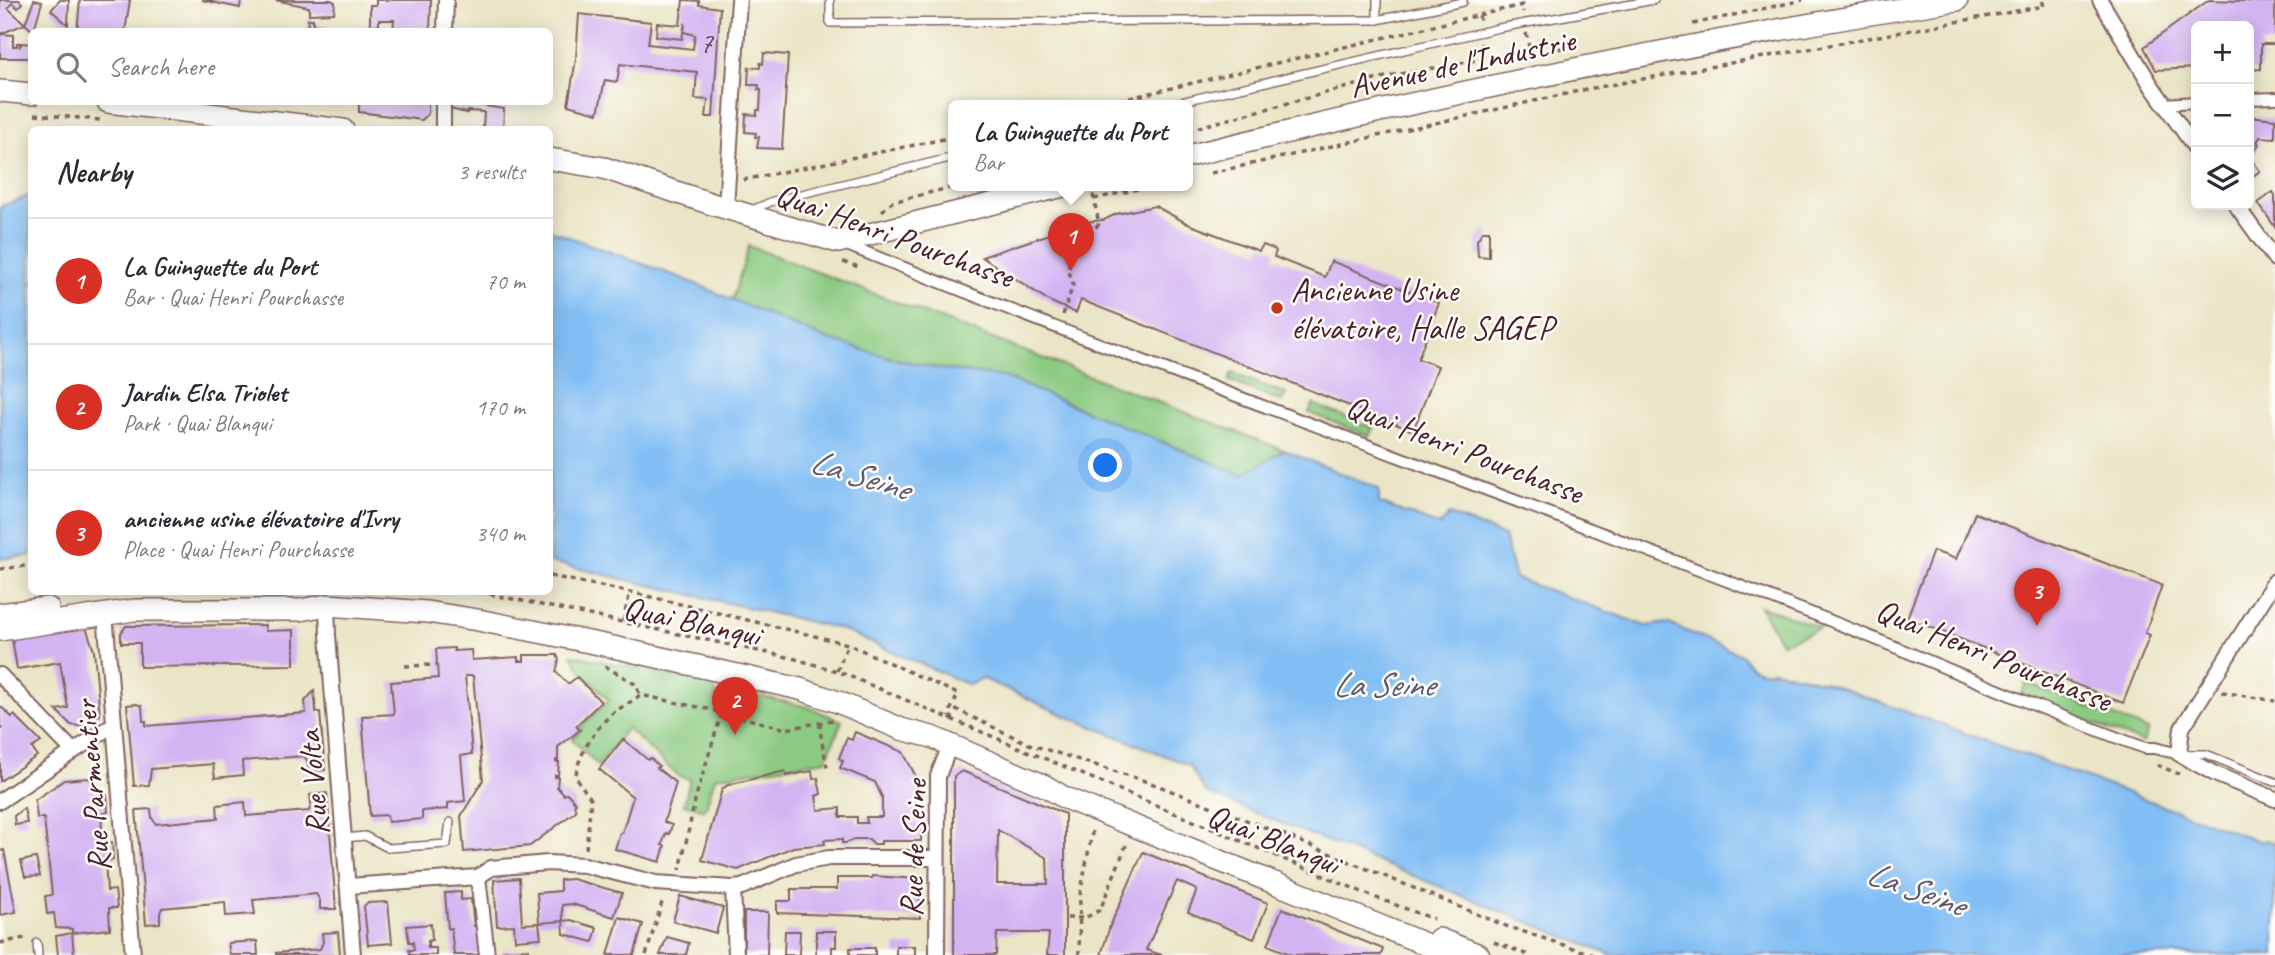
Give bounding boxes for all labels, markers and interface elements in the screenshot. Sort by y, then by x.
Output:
street label: Avenue de l'Industrie [1346,18,1581,107]
map controls [2191,21,2254,210]
button: + [2191,21,2254,84]
house number: 7 [699,23,714,61]
search box [28,28,553,105]
icon: search [52,48,90,86]
text: Search here [108,50,214,83]
button: − [2191,84,2254,147]
popup [948,100,1193,191]
text: La Guinguette du Port [974,115,1167,148]
button: layers [2191,147,2254,210]
text: Bar [974,148,1004,177]
text: Nearby [56,153,132,191]
text: 3 results [458,157,525,186]
street label: Quai Henri Pourchasse [770,172,1021,298]
pin: 1 [1048,213,1094,271]
text: La Guinguette du Port [123,250,317,283]
text: 1 [74,267,84,296]
text: 70 m [486,267,525,296]
place label: Ancienne Usine élévatoire, Halle SAGEP [1291,269,1558,349]
text: Bar · Quai Henri Pourchasse [123,283,343,312]
marker: Ancienne Usine élévatoire, Halle SAGEP [1269,300,1285,316]
text: Jardin Elsa Triolet [123,376,287,409]
street label: Quai Henri Pourchasse [1340,385,1591,514]
text: 2 [74,393,84,422]
text: 170 m [476,393,525,422]
text: Park · Quai Blanqui [123,409,272,438]
water label: La Seine [805,438,920,512]
your location [1088,448,1122,482]
text: ancienne usine élévatoire d'Ivry [123,502,399,535]
text: 3 [74,519,84,548]
text: 340 m [476,519,525,548]
text: Place · Quai Henri Pourchasse [123,535,353,564]
pin: 3 [2014,568,2060,626]
street label: Quai Blanqui [620,586,768,657]
street label: Quai Henri Pourchasse [1870,589,2119,722]
water label: La Seine [1333,662,1439,707]
pin: 2 [712,677,758,735]
street label: Rue Parmentier [63,696,120,874]
street label: Rue Volta [287,726,339,837]
street label: Rue de Seine [890,776,936,917]
street label: Quai Blanqui [1201,793,1349,886]
water label: La Seine [1861,850,1976,929]

